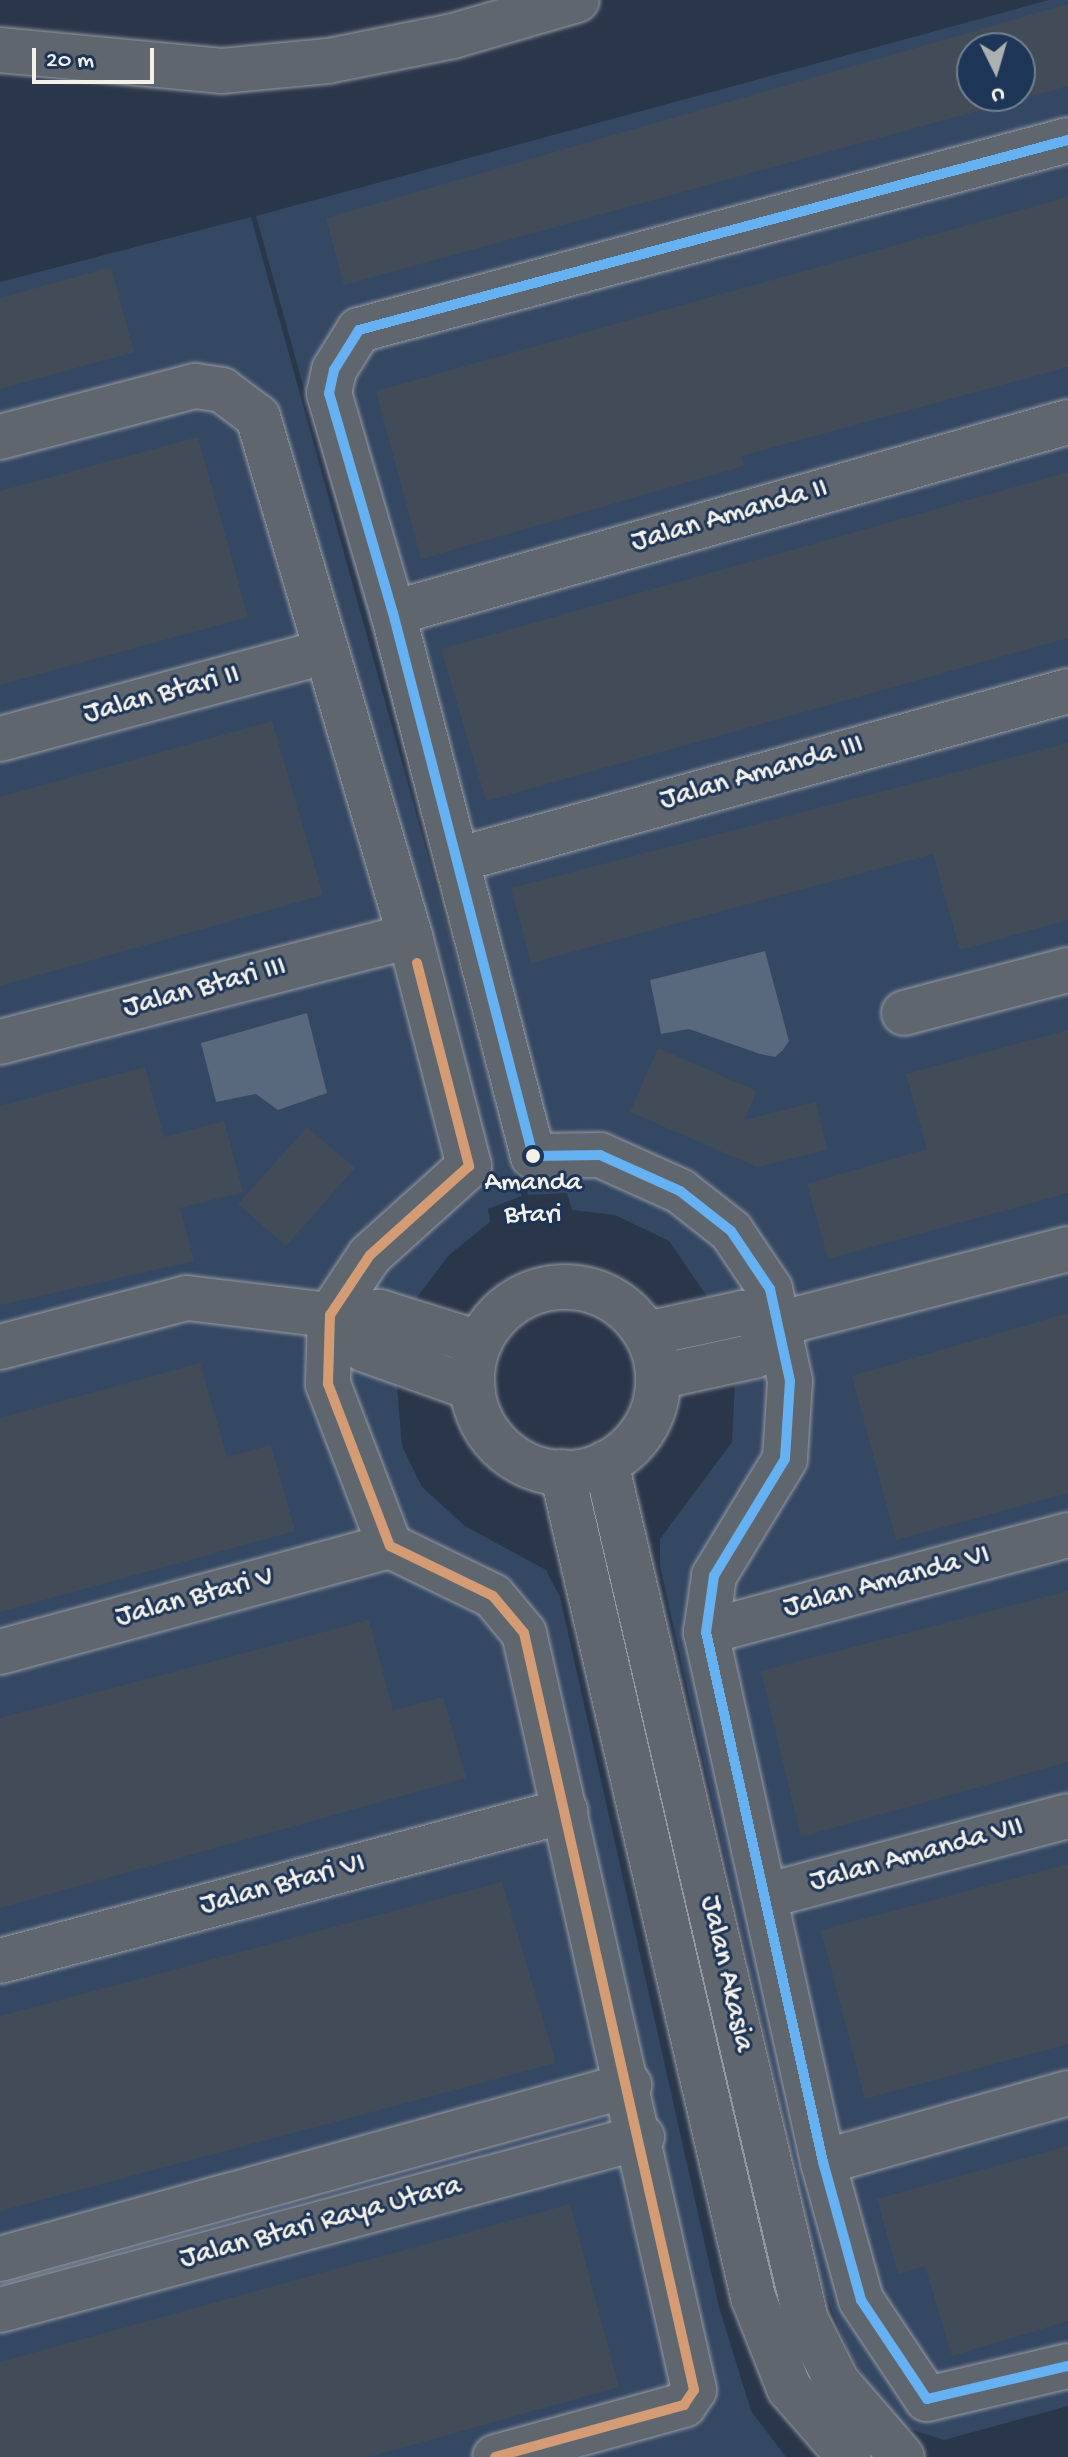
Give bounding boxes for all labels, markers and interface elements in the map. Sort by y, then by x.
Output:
scale bar [36,32,158,82]
north arrow [956,32,1036,112]
text: 20 m [46,47,94,76]
text: U [990,80,1005,107]
street label: Jalan Amanda II [628,472,832,562]
street label: Jalan Btari II [80,658,244,734]
street label: Jalan Amanda III [656,728,868,820]
street label: Jalan Btari III [120,950,290,1028]
marker: Amanda Btari [525,1148,541,1164]
place label: Amanda Btari [484,1167,582,1233]
street label: Jalan Amanda VI [780,1538,994,1628]
street label: Jalan Btari V [112,1561,278,1637]
street label: Jalan Amanda VII [806,1810,1028,1902]
street label: Jalan Btari VI [196,1847,370,1925]
street label: Jalan Akasia [690,1892,760,2056]
street label: Jalan Btari Raya Utara [176,2169,466,2279]

